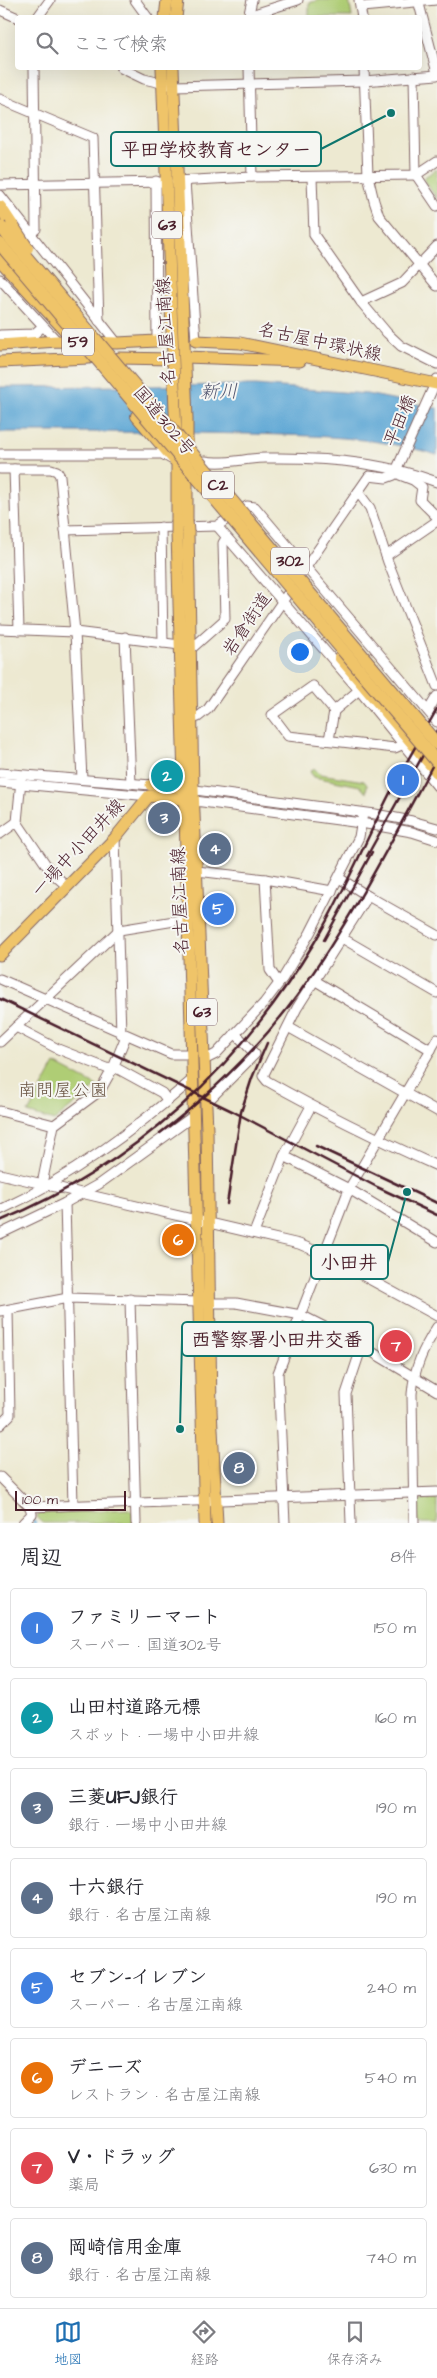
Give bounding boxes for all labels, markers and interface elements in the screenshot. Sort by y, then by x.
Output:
search box [15,15,422,70]
icon: search [33,29,61,57]
text: ここで検索 [73,31,168,58]
callout: 平田学校教育センター [111,132,321,166]
text: 平田学校教育センター [121,137,311,164]
road number: 63 [152,212,182,238]
street label: 名古屋江南線 [151,276,181,386]
street label: 名古屋中環状線 [256,317,384,367]
road number: 59 [62,328,94,356]
water label: 新川 [200,378,238,406]
street label: 国道302号 [127,380,201,462]
street label: 平田橋 [378,391,422,451]
road number: C2 [202,472,234,498]
road number: 302 [271,548,309,574]
street label: 岩倉街道 [217,587,277,661]
your location [287,639,313,665]
pin: 2 [151,757,183,795]
pin: 1 [387,761,419,799]
street label: 一場中小田井線 [26,793,130,903]
pin: 3 [148,799,180,837]
pin: 4 [199,830,231,868]
street label: 名古屋江南線 [166,847,194,955]
pin: 5 [202,890,234,928]
road number: 63 [187,999,217,1026]
park label: 南問屋公園 [18,1078,108,1103]
pin: 6 [162,1221,194,1259]
callout: 小田井 [311,1245,388,1279]
text: 小田井 [320,1250,378,1277]
callout: 西警察署小田井交番 [182,1322,373,1356]
text: 西警察署小田井交番 [191,1327,363,1354]
pin: 7 [380,1327,412,1365]
pin: 8 [223,1449,255,1487]
scale bar [15,1488,126,1511]
text: 100 m [22,1490,58,1510]
text: 周辺 [20,1543,62,1572]
text: 8件 [391,1546,417,1568]
text: ファミリーマート [68,1604,221,1631]
text: 1 [36,1617,38,1639]
text: 150 m [374,1617,416,1639]
text: スーパー · 国道302号 [68,1634,222,1656]
text: 山田村道路元標 [68,1694,201,1721]
text: 2 [32,1707,42,1729]
text: 160 m [375,1707,416,1729]
text: スポット · 一場中小田井線 [68,1724,259,1746]
text: 三菱UFJ銀行 [68,1784,178,1811]
text: 3 [33,1797,41,1819]
text: 190 m [376,1797,416,1819]
text: 銀行 · 一場中小田井線 [68,1814,227,1836]
text: 十六銀行 [68,1874,144,1901]
text: 4 [32,1887,42,1909]
text: 190 m [376,1887,416,1909]
text: 銀行 · 名古屋江南線 [68,1904,211,1926]
text: セブン-イレブン [68,1964,207,1991]
text: 5 [31,1977,43,1999]
text: 240 m [367,1977,416,1999]
text: スーパー · 名古屋江南線 [68,1994,242,2016]
text: デニーズ [68,2054,142,2081]
text: 6 [32,2067,42,2089]
text: 540 m [365,2067,416,2089]
text: レストラン · 名古屋江南線 [68,2084,260,2106]
text: V・ドラッグ [68,2144,175,2171]
text: 7 [32,2157,42,2179]
text: 630 m [369,2157,416,2179]
text: 薬局 [68,2174,100,2196]
text: 岡崎信用金庫 [68,2234,182,2261]
text: 8 [32,2247,42,2269]
text: 740 m [366,2247,416,2269]
text: 銀行 · 名古屋江南線 [68,2264,211,2286]
tab: 地図 [54,2318,82,2370]
tab: 経路 [190,2318,218,2370]
tab: 保存済み [327,2318,383,2370]

